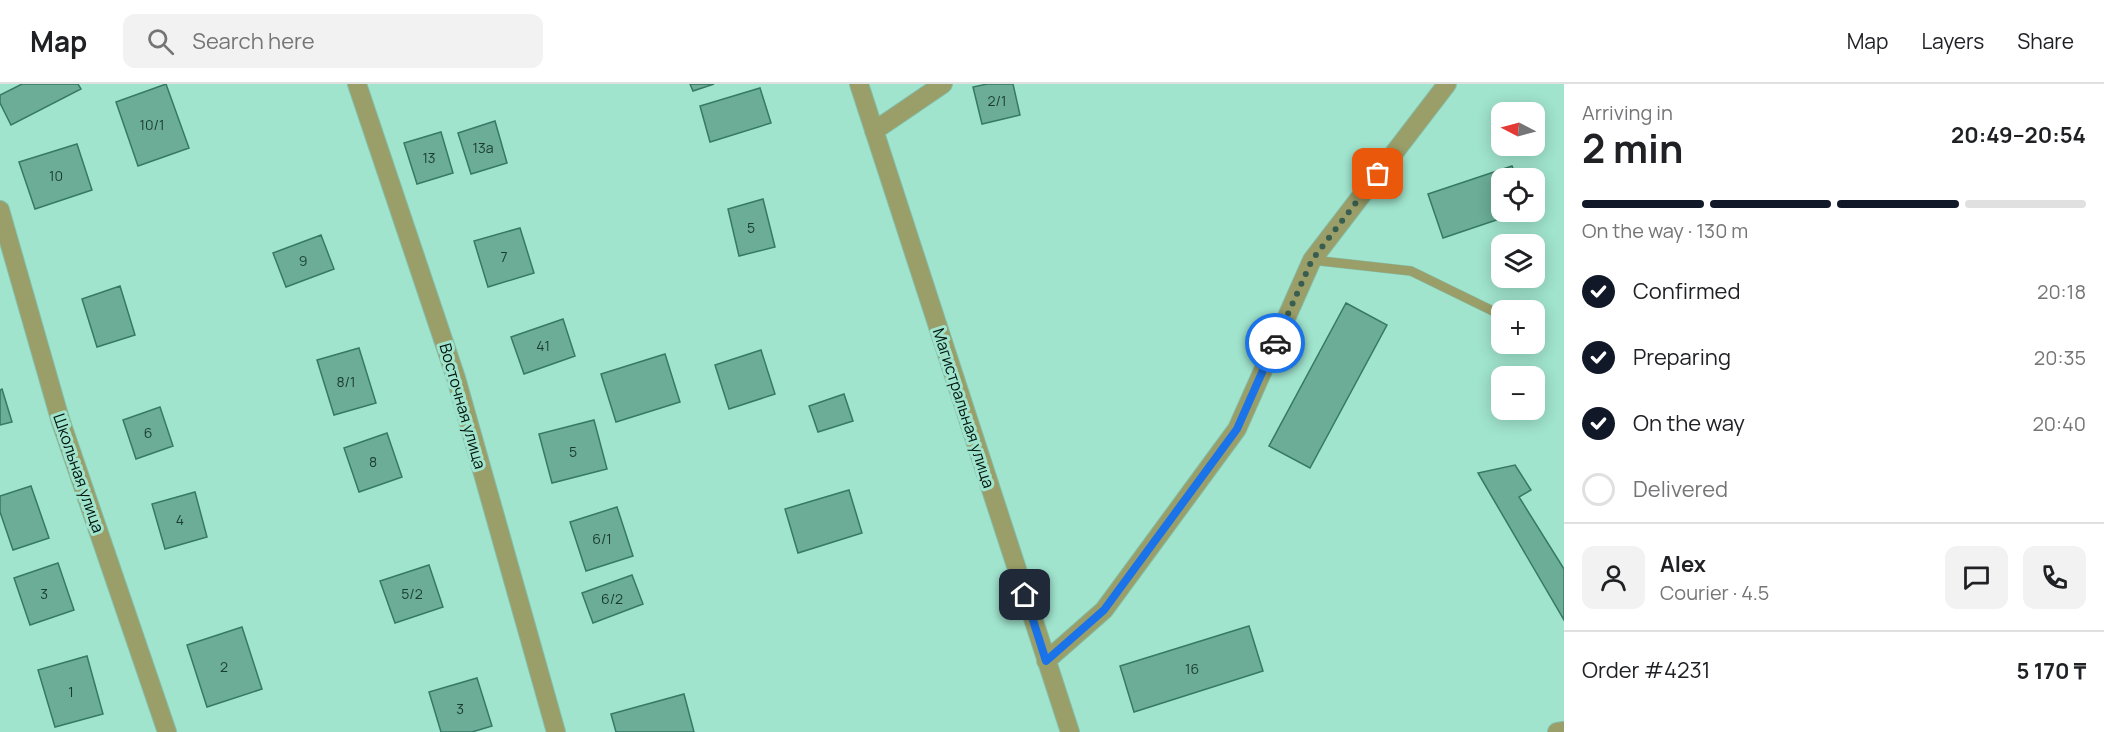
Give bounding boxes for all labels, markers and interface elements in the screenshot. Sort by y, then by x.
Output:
search box [123,14,543,68]
text: Map [30,22,87,60]
icon: search [144,25,177,58]
text: Search here [192,26,315,56]
text: Map [1847,27,1888,55]
text: Layers [1921,27,1984,55]
text: Share [2017,27,2074,55]
house number: 2/1 [988,91,1006,110]
text: Arriving in [1582,99,1673,126]
north arrow [1491,102,1545,156]
map controls [1491,102,1545,420]
house number: 10/1 [140,115,164,134]
text: 20:49–20:54 [1951,120,2086,150]
text: 2 min [1582,121,1683,175]
house number: 13а [473,138,493,157]
house number: 13 [422,148,436,167]
pin [1352,148,1403,199]
icon: bag [1361,157,1394,190]
house number: 10 [49,166,63,185]
button: locate [1491,168,1545,222]
text: On the way · 130 m [1582,217,1748,244]
house number: 5 [747,218,755,237]
button: layers [1491,234,1545,288]
house number: 7 [500,247,508,266]
house number: 9 [299,251,307,270]
icon: check [1582,275,1615,308]
text: Confirmed [1633,276,1741,306]
text: 20:18 [2037,278,2086,305]
button: + [1491,300,1545,354]
courier [1245,313,1305,373]
street label: Магистральная улица [928,325,1000,491]
icon: car [1259,327,1292,360]
house number: 41 [536,336,550,355]
street label: Восточная улица [435,341,491,471]
icon: check [1582,341,1615,374]
text: Preparing [1633,342,1731,372]
text: 20:35 [2034,344,2086,371]
button: − [1491,366,1545,420]
house number: 8/1 [336,372,356,391]
icon: check [1582,407,1615,440]
text: On the way [1633,408,1745,438]
street label: Школьная улица [48,410,110,536]
text: 20:40 [2032,410,2086,437]
house number: 6 [144,423,152,442]
house number: 5 [569,442,577,461]
house number: 8 [369,452,377,471]
text: Delivered [1633,474,1728,504]
house number: 4 [176,510,184,529]
house number: 6/1 [592,529,612,548]
button: person [1582,546,1645,609]
button: chat [1945,546,2008,609]
button: phone [2023,546,2086,609]
text: Alex [1660,549,1706,579]
pin [999,569,1050,620]
icon: home [1008,578,1041,611]
text: Courier · 4.5 [1660,579,1769,606]
house number: 3 [40,584,48,603]
house number: 5/2 [401,584,423,603]
house number: 6/2 [601,589,623,608]
text: Order #4231 [1582,655,1710,685]
text: 5 170 ₸ [2016,656,2086,686]
house number: 2 [220,657,228,676]
house number: 16 [1185,659,1199,678]
house number: 1 [68,682,74,701]
house number: 3 [456,699,464,718]

